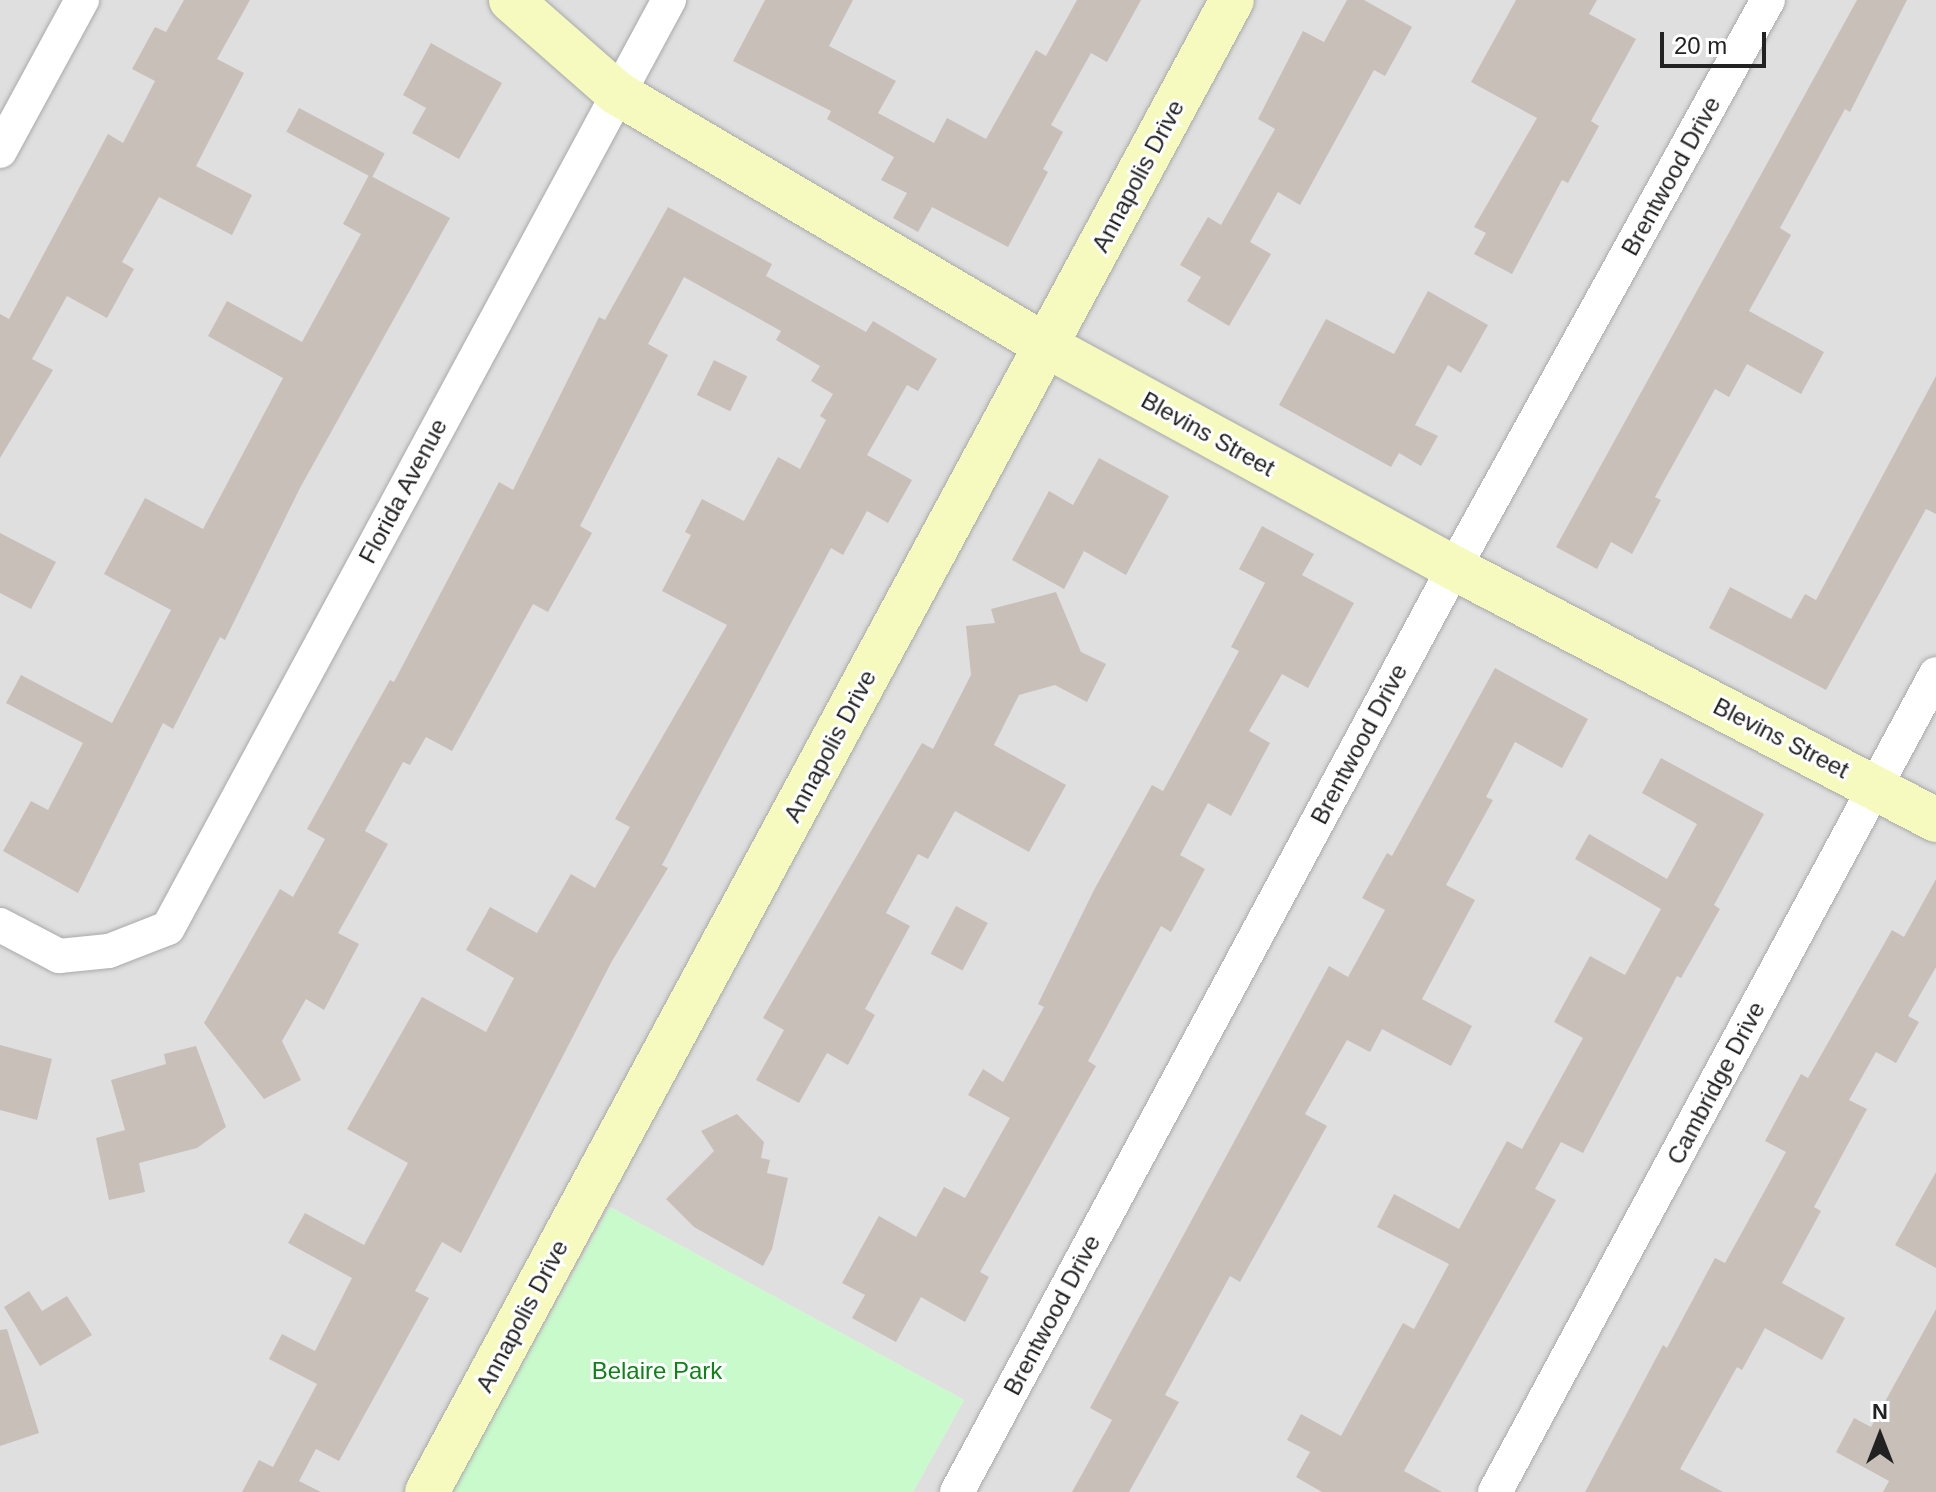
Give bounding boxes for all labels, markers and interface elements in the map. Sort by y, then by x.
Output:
scale bar [1664,16,1770,66]
text: 20 m [1674,32,1727,59]
street label: Brentwood Drive [1615,91,1727,261]
street label: Annapolis Drive [1086,95,1190,257]
street label: Blevins Street [1136,386,1280,482]
street label: Florida Avenue [352,413,454,569]
street label: Brentwood Drive [1305,659,1413,829]
street label: Annapolis Drive [778,665,882,827]
street label: Blevins Street [1708,692,1854,784]
street label: Cambridge Drive [1661,997,1771,1169]
street label: Brentwood Drive [998,1230,1106,1400]
street label: Annapolis Drive [470,1235,574,1397]
park label: Belaire Park [592,1357,722,1385]
north arrow [1840,1396,1920,1476]
text: N [1872,1399,1888,1424]

